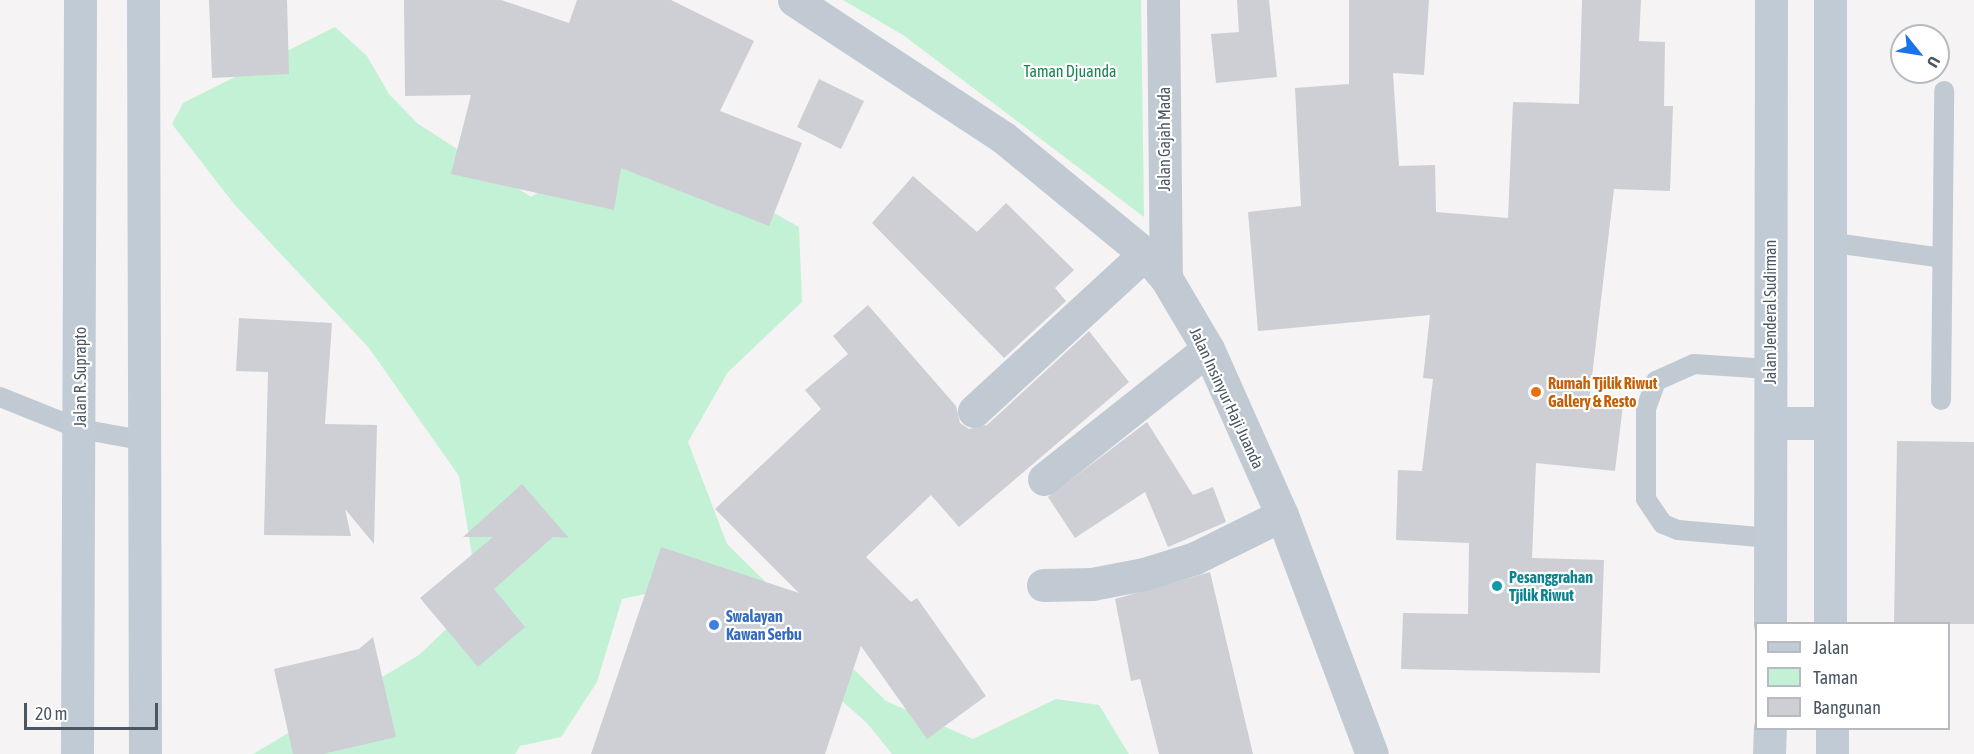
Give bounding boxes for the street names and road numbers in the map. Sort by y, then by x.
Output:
street label: Jalan Gajah Mada [1154,87,1174,191]
street label: Jalan Jenderal Sudirman [1760,240,1780,384]
street label: Jalan Insinyur Haji Juanda [1186,324,1268,472]
street label: Jalan R. Suprapto [70,327,90,427]

